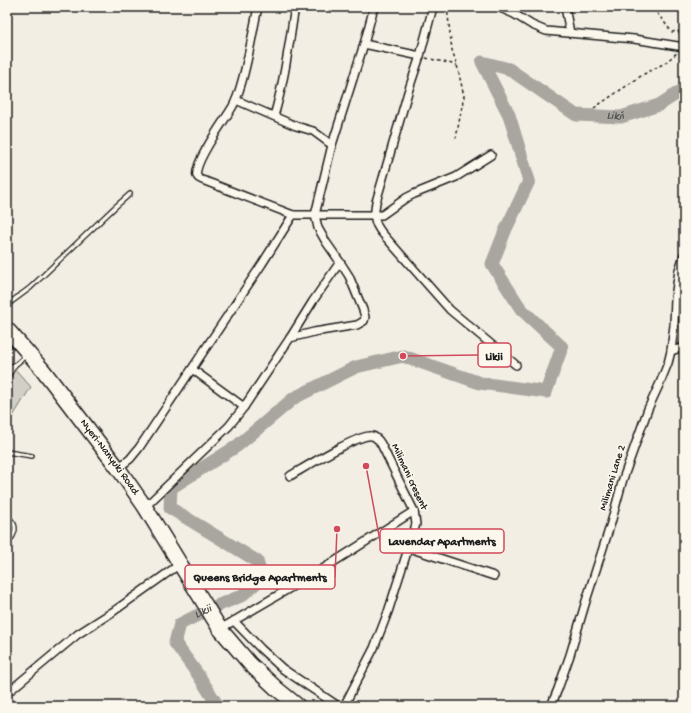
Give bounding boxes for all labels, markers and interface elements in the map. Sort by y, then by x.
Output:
water label: Likii [606,109,627,124]
callout: Likii [478,343,511,367]
text: Likii [485,351,503,365]
street label: Nyeri-Nanyuki Road [77,417,142,499]
street label: Milimani cresent [388,442,430,513]
street label: Milimani Lane 2 [597,443,629,512]
callout: Lavendar Apartments [380,529,504,553]
text: Lavendar Apartments [388,536,496,550]
callout: Queens Bridge Apartments [185,565,335,589]
text: Queens Bridge Apartments [193,572,327,586]
water label: Likii [192,602,216,623]

